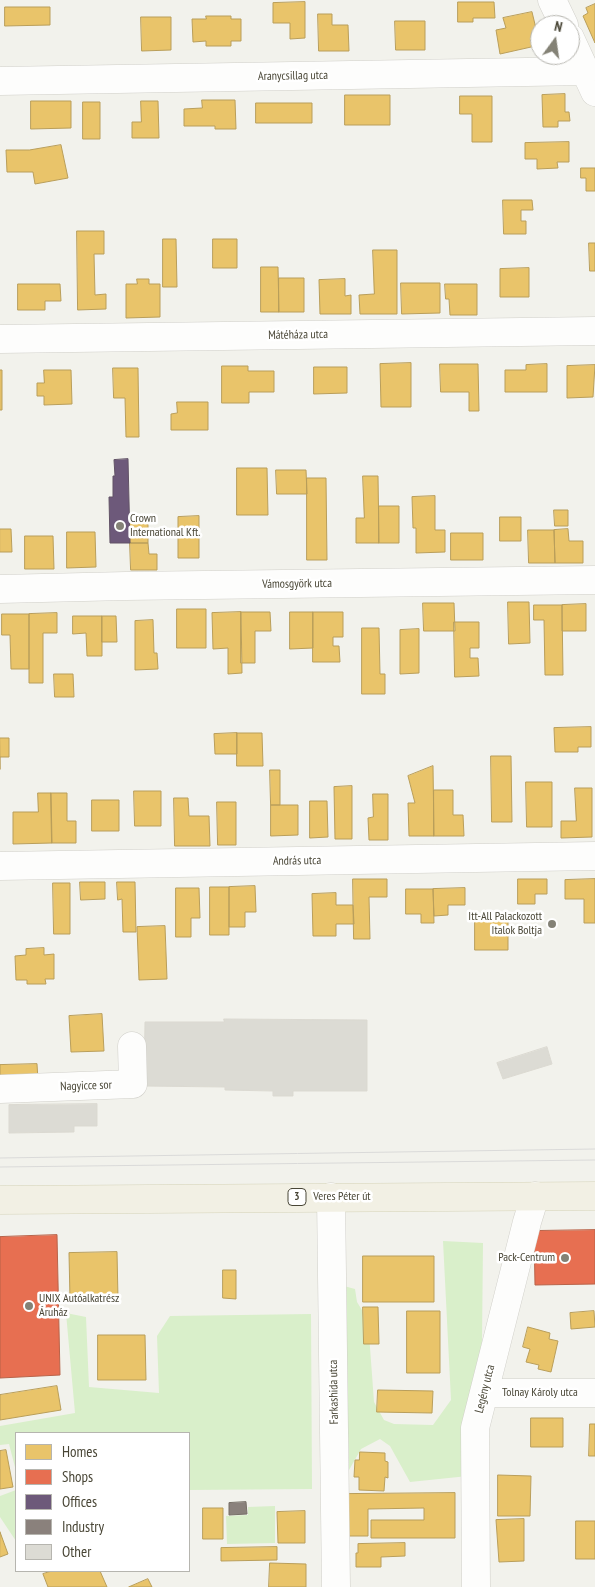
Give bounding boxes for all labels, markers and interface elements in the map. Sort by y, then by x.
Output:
north arrow [530,15,580,65]
text: N [553,17,564,36]
street label: Aranycsillag utca [258,68,328,84]
street label: Mátéháza utca [268,327,328,343]
place label: Crown International Kft. [130,512,200,540]
marker: Crown International Kft. [114,520,126,532]
street label: Vámosgyörk utca [262,576,332,592]
street label: András utca [273,853,321,869]
place label: Itt-All Palackozott Italok Boltja [468,910,542,938]
marker: Itt-All Palackozott Italok Boltja [546,918,558,930]
street label: Nagyicce sor [60,1078,112,1094]
road number: 3 [288,1188,306,1206]
street label: Veres Péter út [313,1190,371,1204]
place label: Pack-Centrum [498,1251,555,1265]
marker: Pack-Centrum [559,1252,571,1264]
place label: UNIX Autóalkatrész Áruház [39,1292,119,1320]
marker: UNIX Autóalkatrész Áruház [23,1300,35,1312]
street label: Farkashida utca [326,1360,342,1424]
street label: Legény utca [472,1363,498,1415]
street label: Tolnay Károly utca [502,1386,578,1400]
legend [15,1432,190,1572]
text: Homes [62,1442,98,1461]
text: Shops [62,1467,93,1486]
text: Offices [62,1492,97,1511]
text: Industry [62,1517,104,1536]
text: Other [62,1542,91,1561]

